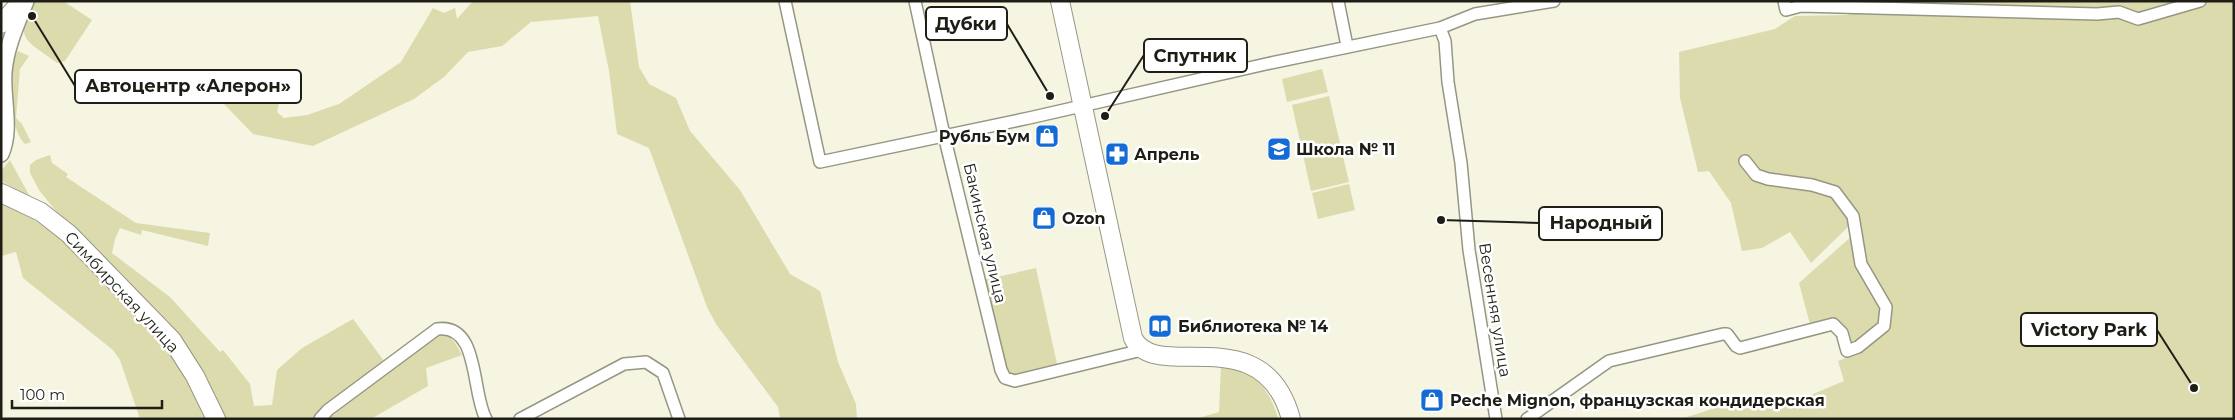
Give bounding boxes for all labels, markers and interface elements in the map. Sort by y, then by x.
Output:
callout: Дубки [926,7,1007,40]
text: Дубки [935,13,997,35]
callout: Спутник [1144,39,1247,72]
text: Спутник [1154,45,1237,67]
callout: Автоцентр «Алерон» [75,70,301,103]
text: Автоцентр «Алерон» [85,75,291,97]
shop icon: Рубль Бум [1034,123,1060,149]
place label: Рубль Бум [939,127,1030,146]
school or university icon: Школа № 11 [1266,136,1292,162]
place label: Школа № 11 [1296,140,1395,159]
pharmacy icon: Апрель [1104,141,1130,167]
place label: Апрель [1134,145,1200,164]
street label: Бакинская улица [960,161,1010,305]
shop icon: Ozon [1031,205,1057,231]
callout: Народный [1539,207,1662,240]
place label: Ozon [1062,209,1106,228]
text: Народный [1549,212,1653,234]
street label: Симбирская улица [61,227,183,357]
street label: Весенняя улица [1475,241,1515,379]
library icon: Библиотека № 14 [1147,313,1173,339]
callout: Victory Park [2021,313,2157,346]
place label: Библиотека № 14 [1178,317,1328,336]
text: Victory Park [2030,319,2147,341]
scale bar [12,378,162,410]
text: 100 m [20,385,65,404]
shop icon: Peche Mignon, французская кондидерская [1419,387,1445,413]
place label: Peche Mignon, французская кондидерская [1450,391,1825,410]

